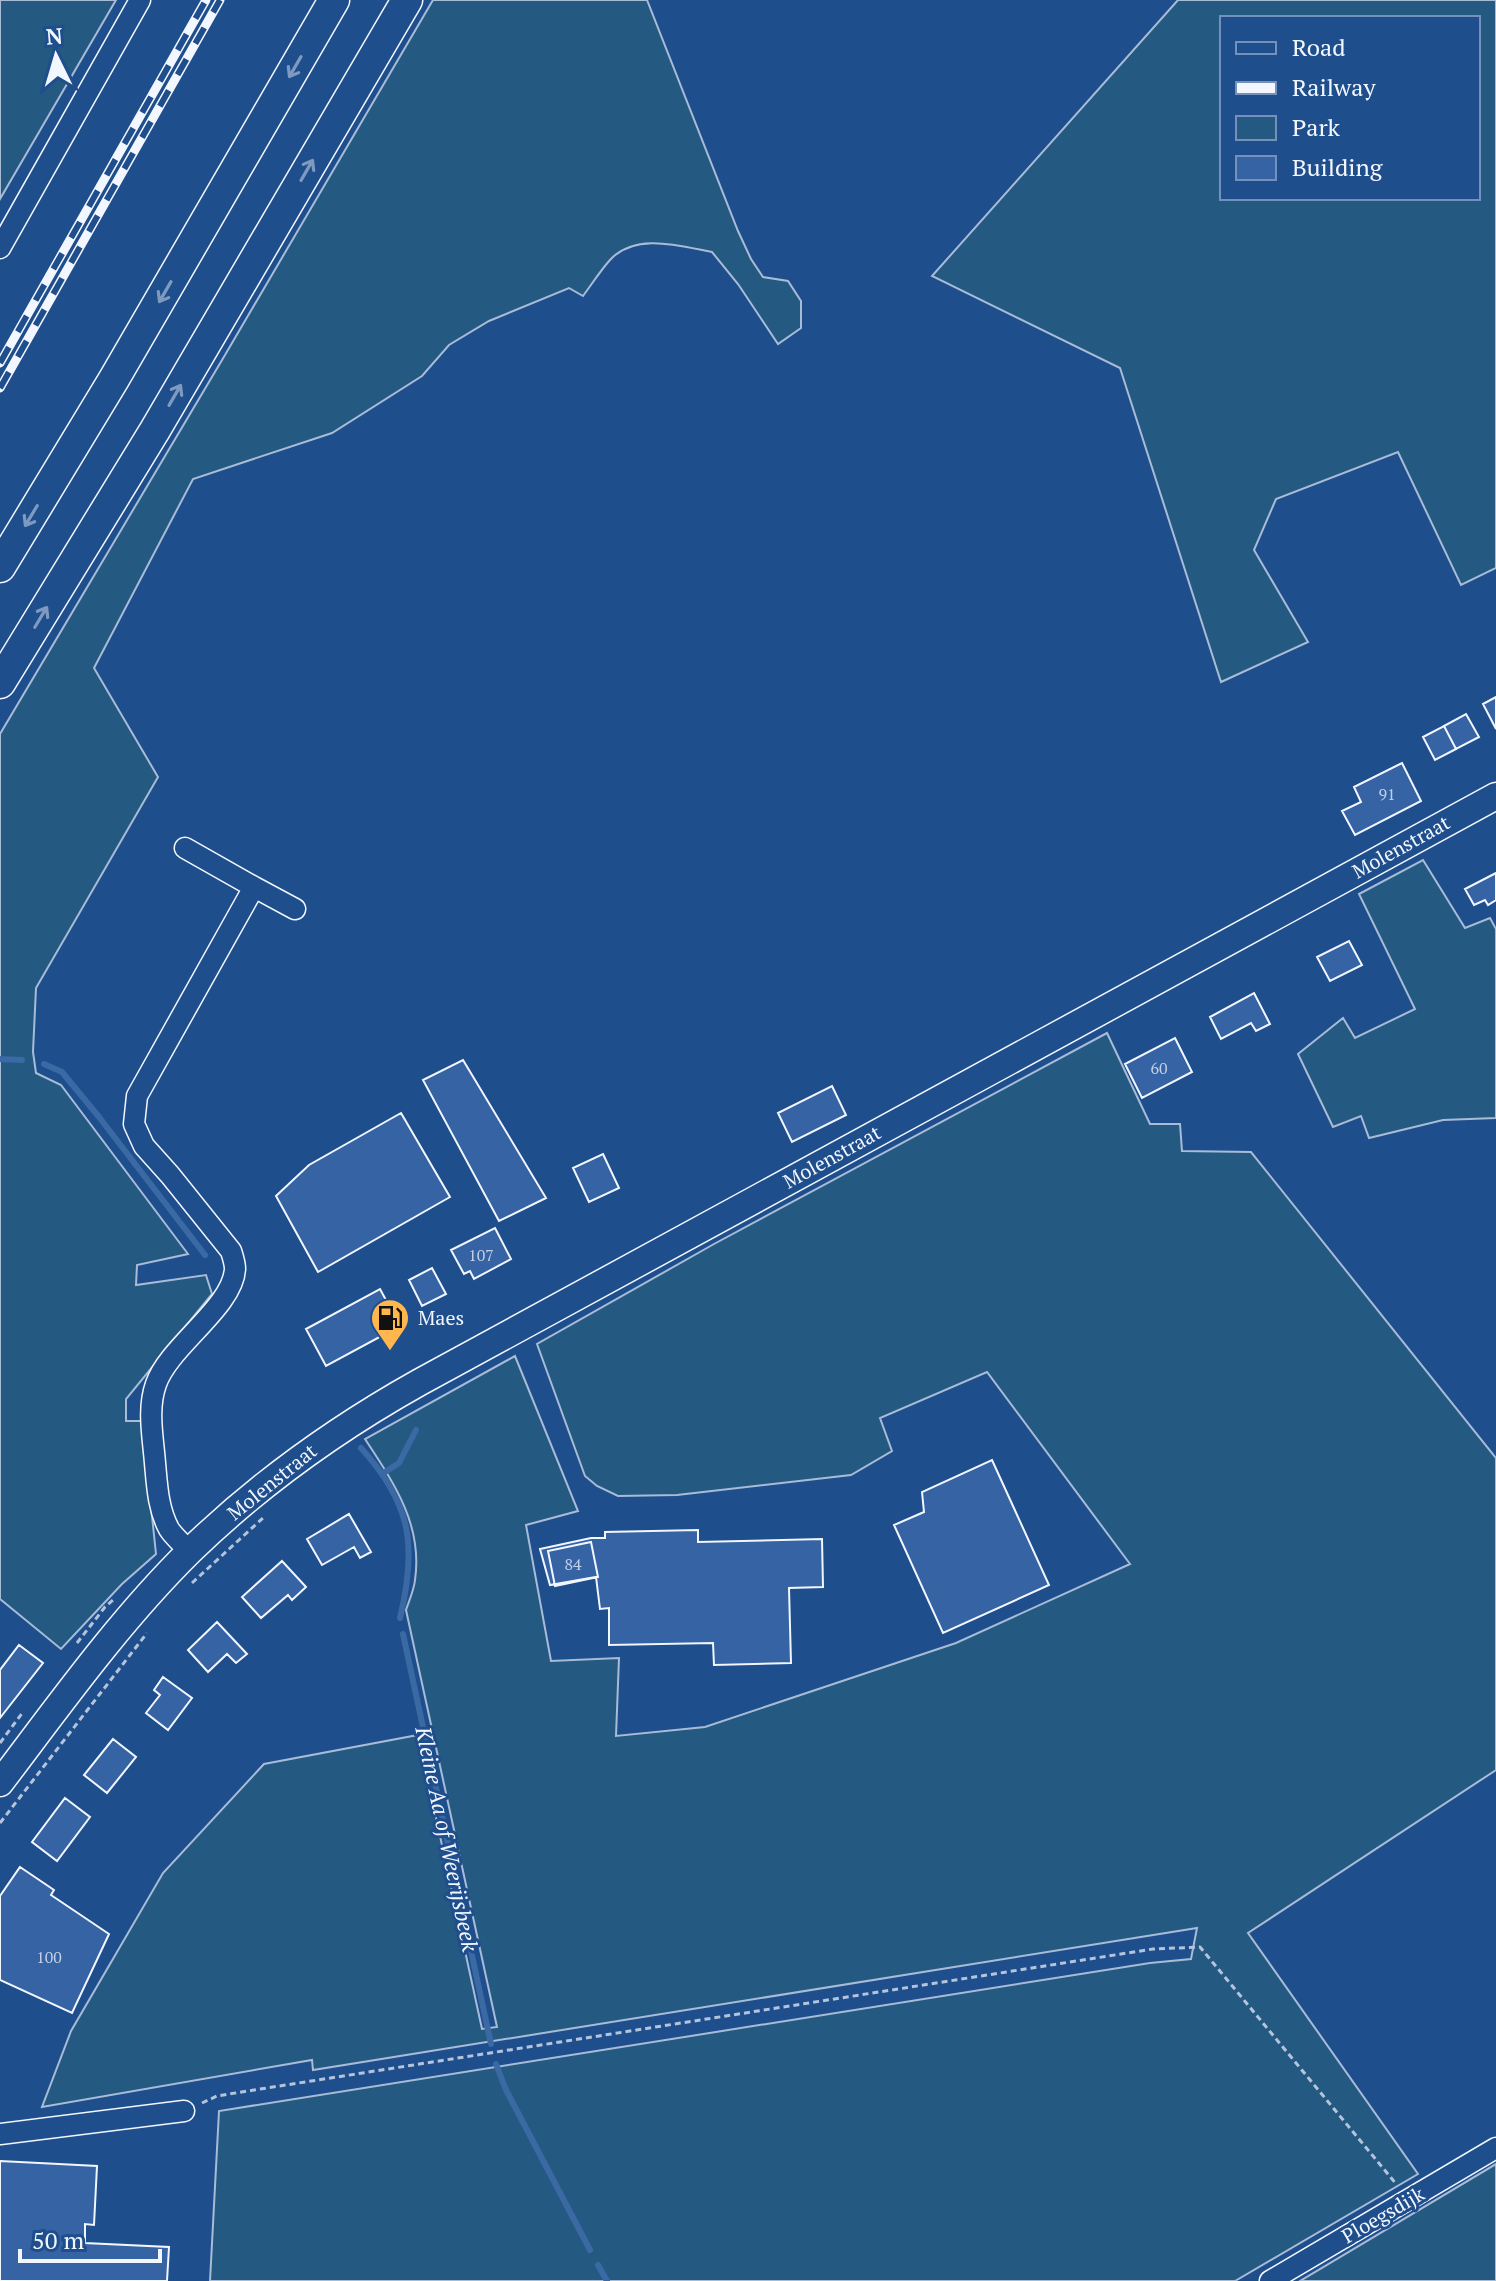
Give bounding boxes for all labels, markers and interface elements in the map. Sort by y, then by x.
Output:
north arrow [16,16,96,96]
legend [1220,16,1480,200]
text: N [45,20,64,51]
text: Road [1292,31,1346,63]
one-way arrow [287,55,302,79]
text: Railway [1292,71,1376,103]
text: Park [1292,111,1341,143]
text: Building [1292,151,1383,183]
one-way arrow [299,159,315,182]
one-way arrow [157,280,172,304]
one-way arrow [168,383,183,407]
one-way arrow [23,504,39,527]
one-way arrow [33,606,49,629]
house number: 91 [1378,783,1396,805]
street label: Molenstraat [1347,808,1455,884]
house number: 60 [1150,1057,1168,1079]
street label: Molenstraat [778,1118,886,1194]
house number: 107 [468,1244,494,1266]
fuel station icon: Maes [369,1297,411,1352]
place label: Maes [418,1304,464,1331]
street label: Molenstraat [221,1437,322,1526]
house number: 84 [564,1553,582,1575]
water label: Kleine Aa of Weerijsbeek [409,1723,486,1954]
house number: 100 [36,1946,62,1968]
street label: Ploegsdijk [1336,2180,1430,2249]
scale bar [20,2213,160,2263]
text: 50 m [32,2224,84,2256]

